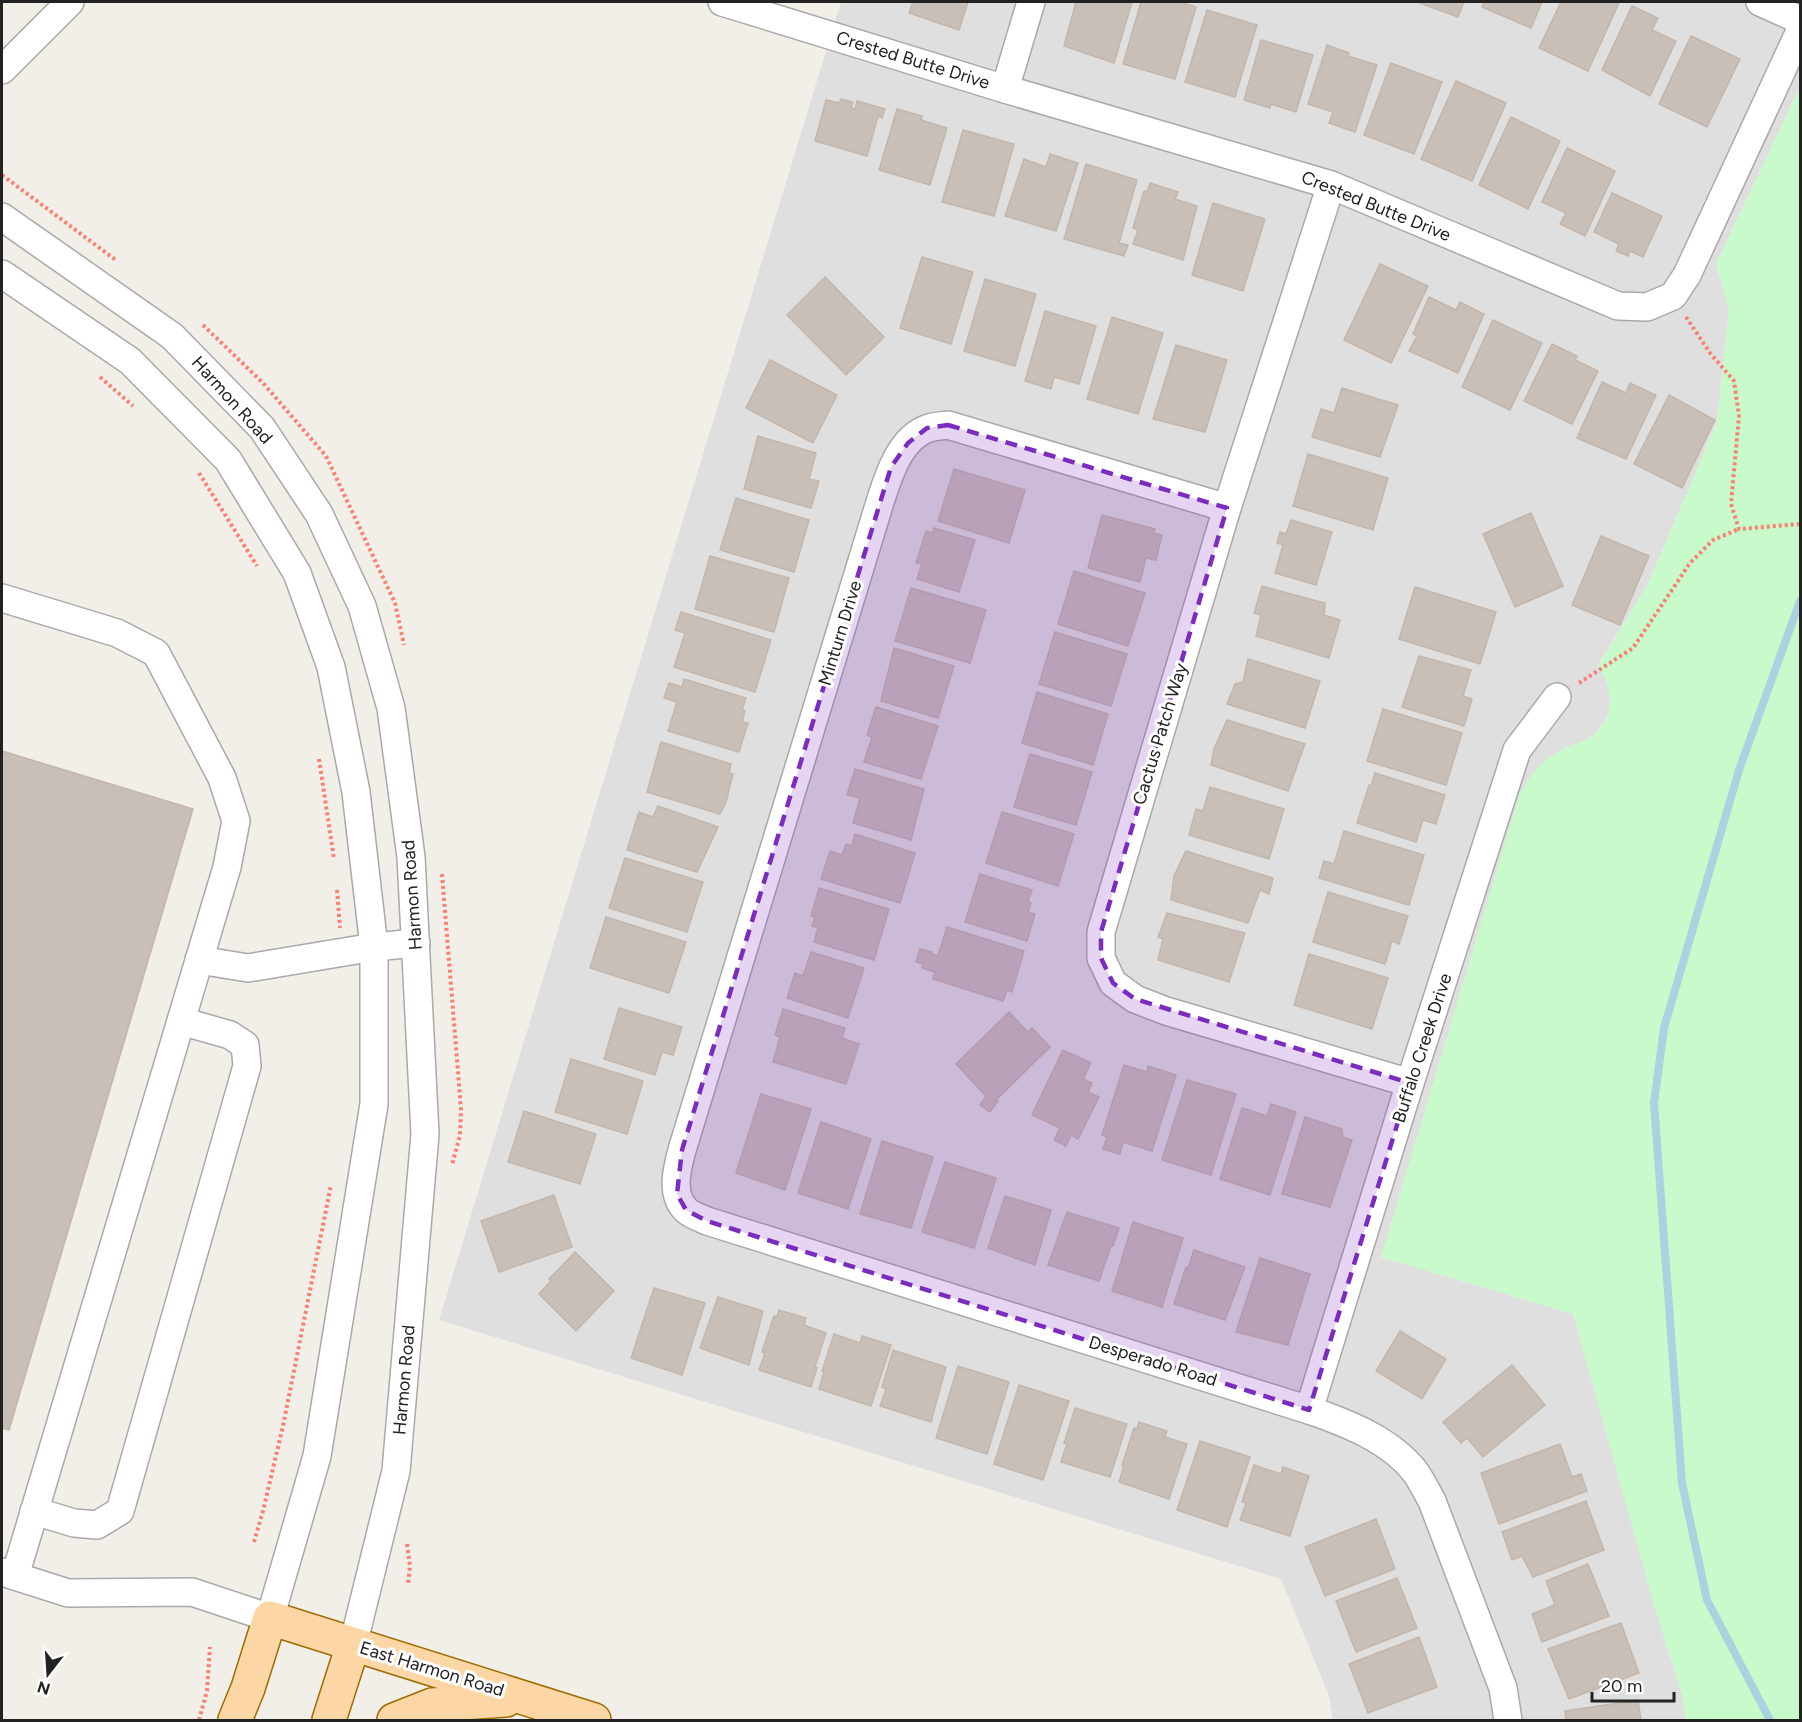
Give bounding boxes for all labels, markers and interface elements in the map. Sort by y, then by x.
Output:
street label: Crested Butte Drive [834,26,993,94]
street label: Crested Butte Drive [1298,166,1454,246]
street label: Harmon Road [187,352,277,448]
street label: Minturn Drive [814,578,866,688]
street label: Cactus Patch Way [1128,660,1192,808]
street label: Harmon Road [397,839,427,951]
street label: Buffalo Creek Drive [1387,970,1457,1125]
street label: Harmon Road [388,1324,420,1436]
street label: Desperado Road [1086,1331,1220,1391]
street label: East Harmon Road [357,1637,507,1701]
north arrow [18,1644,78,1704]
scale bar [1592,1665,1674,1703]
text: 20 m [1601,1675,1642,1697]
text: N [35,1677,52,1699]

